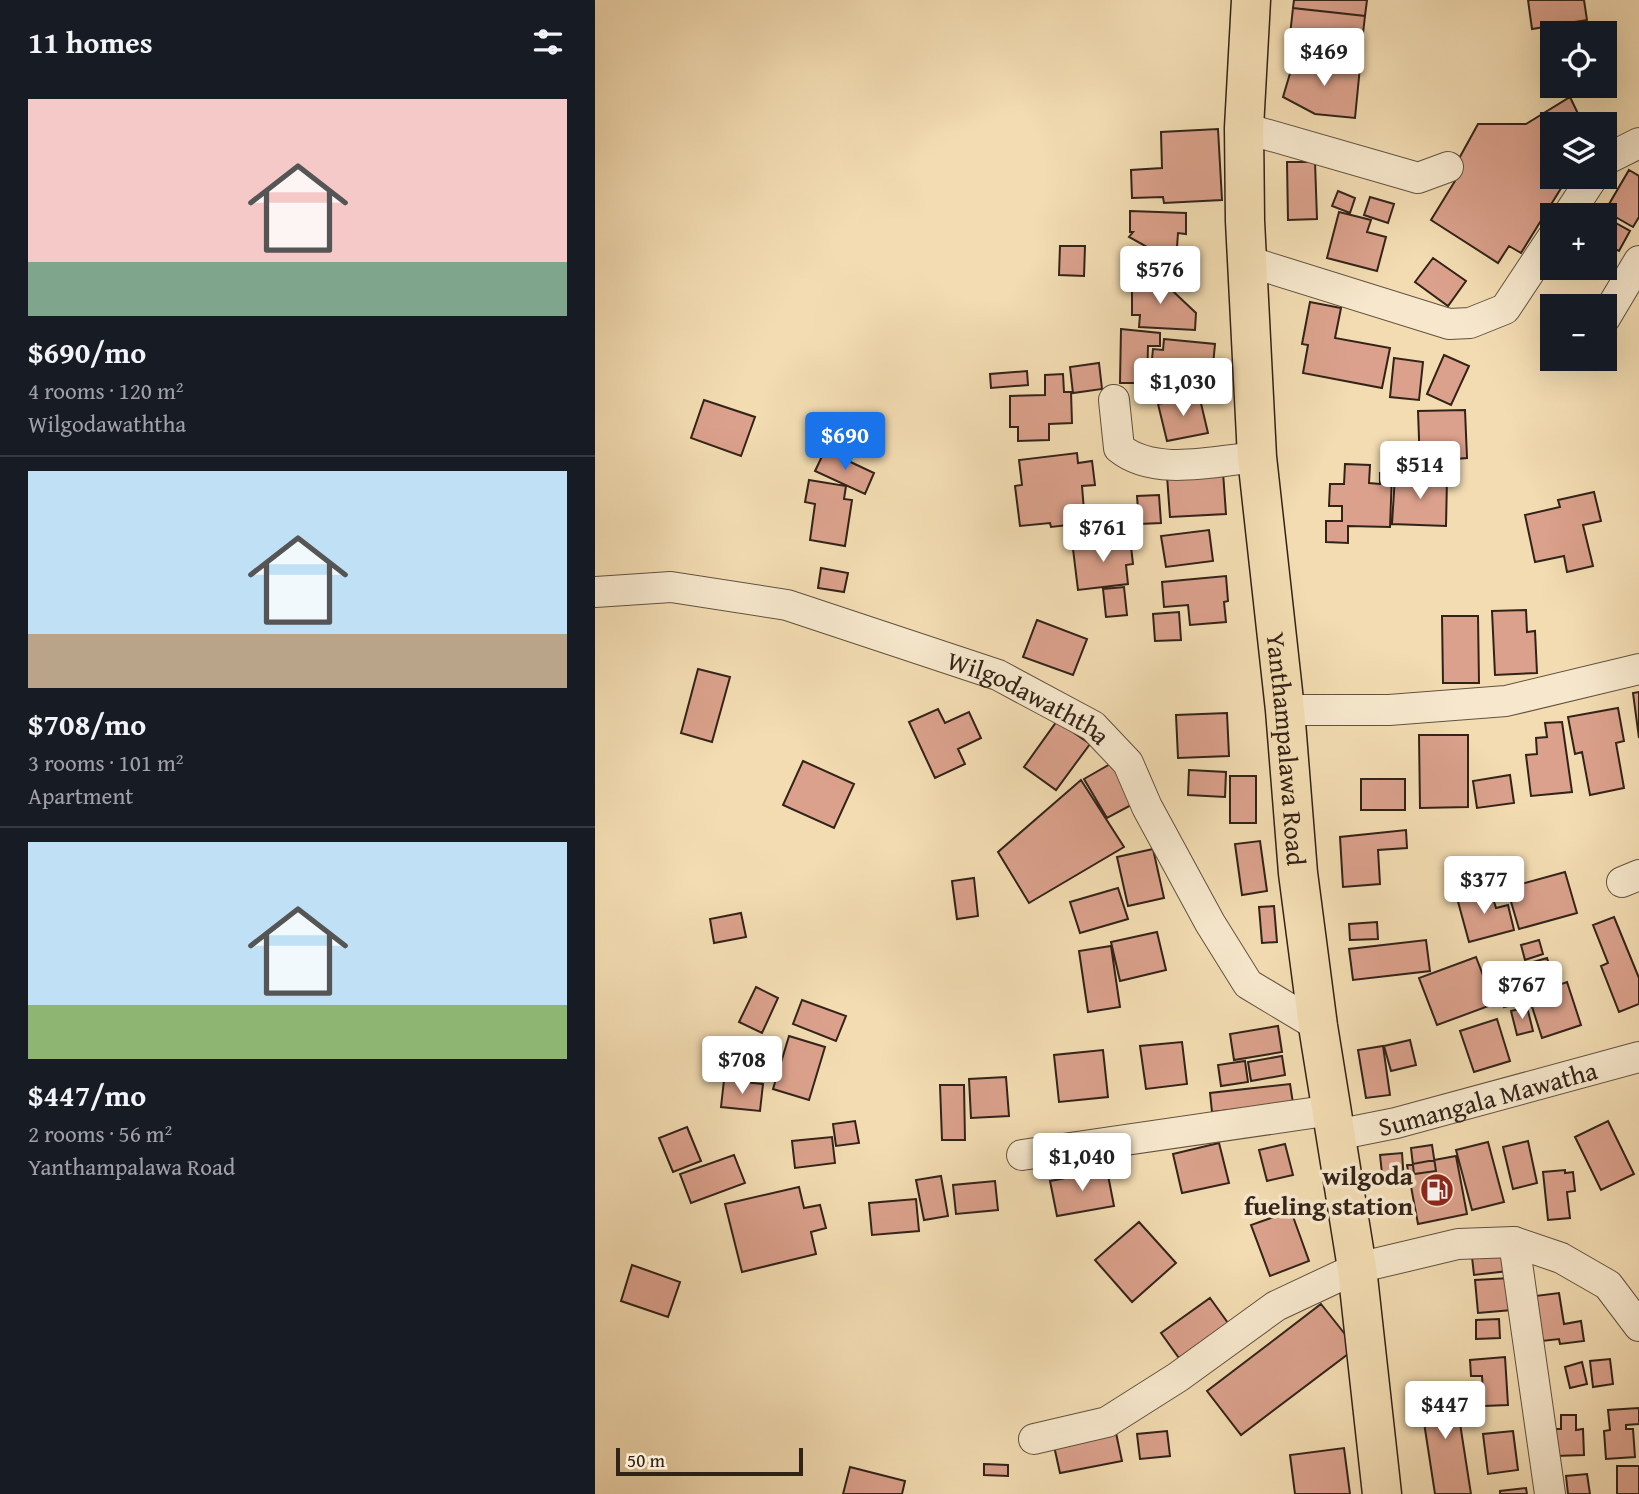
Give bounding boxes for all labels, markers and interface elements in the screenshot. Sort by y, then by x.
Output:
text: 11 homes [28,20,153,64]
map controls [1540,21,1617,371]
button: locate [1540,21,1617,98]
icon: filters [529,23,567,61]
pin: $469 [1283,28,1365,88]
text: $469 [1300,34,1348,67]
button: layers [1540,112,1617,189]
icon: home [235,145,361,271]
button: + [1540,203,1617,280]
pin: $576 [1119,246,1201,306]
text: $576 [1136,252,1184,285]
button: − [1540,294,1617,371]
text: $690/mo [28,330,146,374]
pin: $1,030 [1126,358,1240,418]
text: $1,030 [1150,364,1216,397]
text: 4 rooms · 120 m² [28,374,183,407]
text: Wilgodawaththa [28,407,186,440]
pin: $690 [804,412,886,472]
text: $690 [821,418,869,451]
pin: $514 [1379,442,1461,501]
text: $514 [1396,447,1444,480]
pin: $761 [1062,504,1144,564]
text: $761 [1079,510,1127,543]
icon: home [235,517,361,643]
street label: Yanthampalawa Road [1257,630,1317,867]
street label: Wilgodawaththa [942,640,1121,754]
text: $708/mo [28,702,146,746]
text: 3 rooms · 101 m² [28,746,183,779]
text: Apartment [28,779,133,812]
pin: $377 [1443,856,1525,916]
text: $377 [1460,862,1508,895]
icon: home [235,888,361,1014]
pin: $767 [1481,962,1563,1021]
text: $767 [1498,967,1546,1000]
pin: $708 [701,1036,783,1096]
text: $708 [718,1042,766,1075]
street label: Sumangala Mawatha [1375,1050,1602,1146]
text: $447/mo [28,1073,146,1117]
text: 2 rooms · 56 m² [28,1117,172,1150]
pin: $1,040 [1025,1134,1139,1193]
text: $1,040 [1049,1139,1115,1172]
text: Yanthampalawa Road [28,1150,235,1183]
place label: wilgoda fueling station [1244,1156,1414,1225]
fuel station icon: wilgoda fueling station [1418,1171,1456,1209]
pin: $447 [1404,1382,1486,1441]
text: $447 [1421,1387,1469,1420]
scale bar [616,1445,803,1477]
text: 50 m [627,1446,665,1474]

